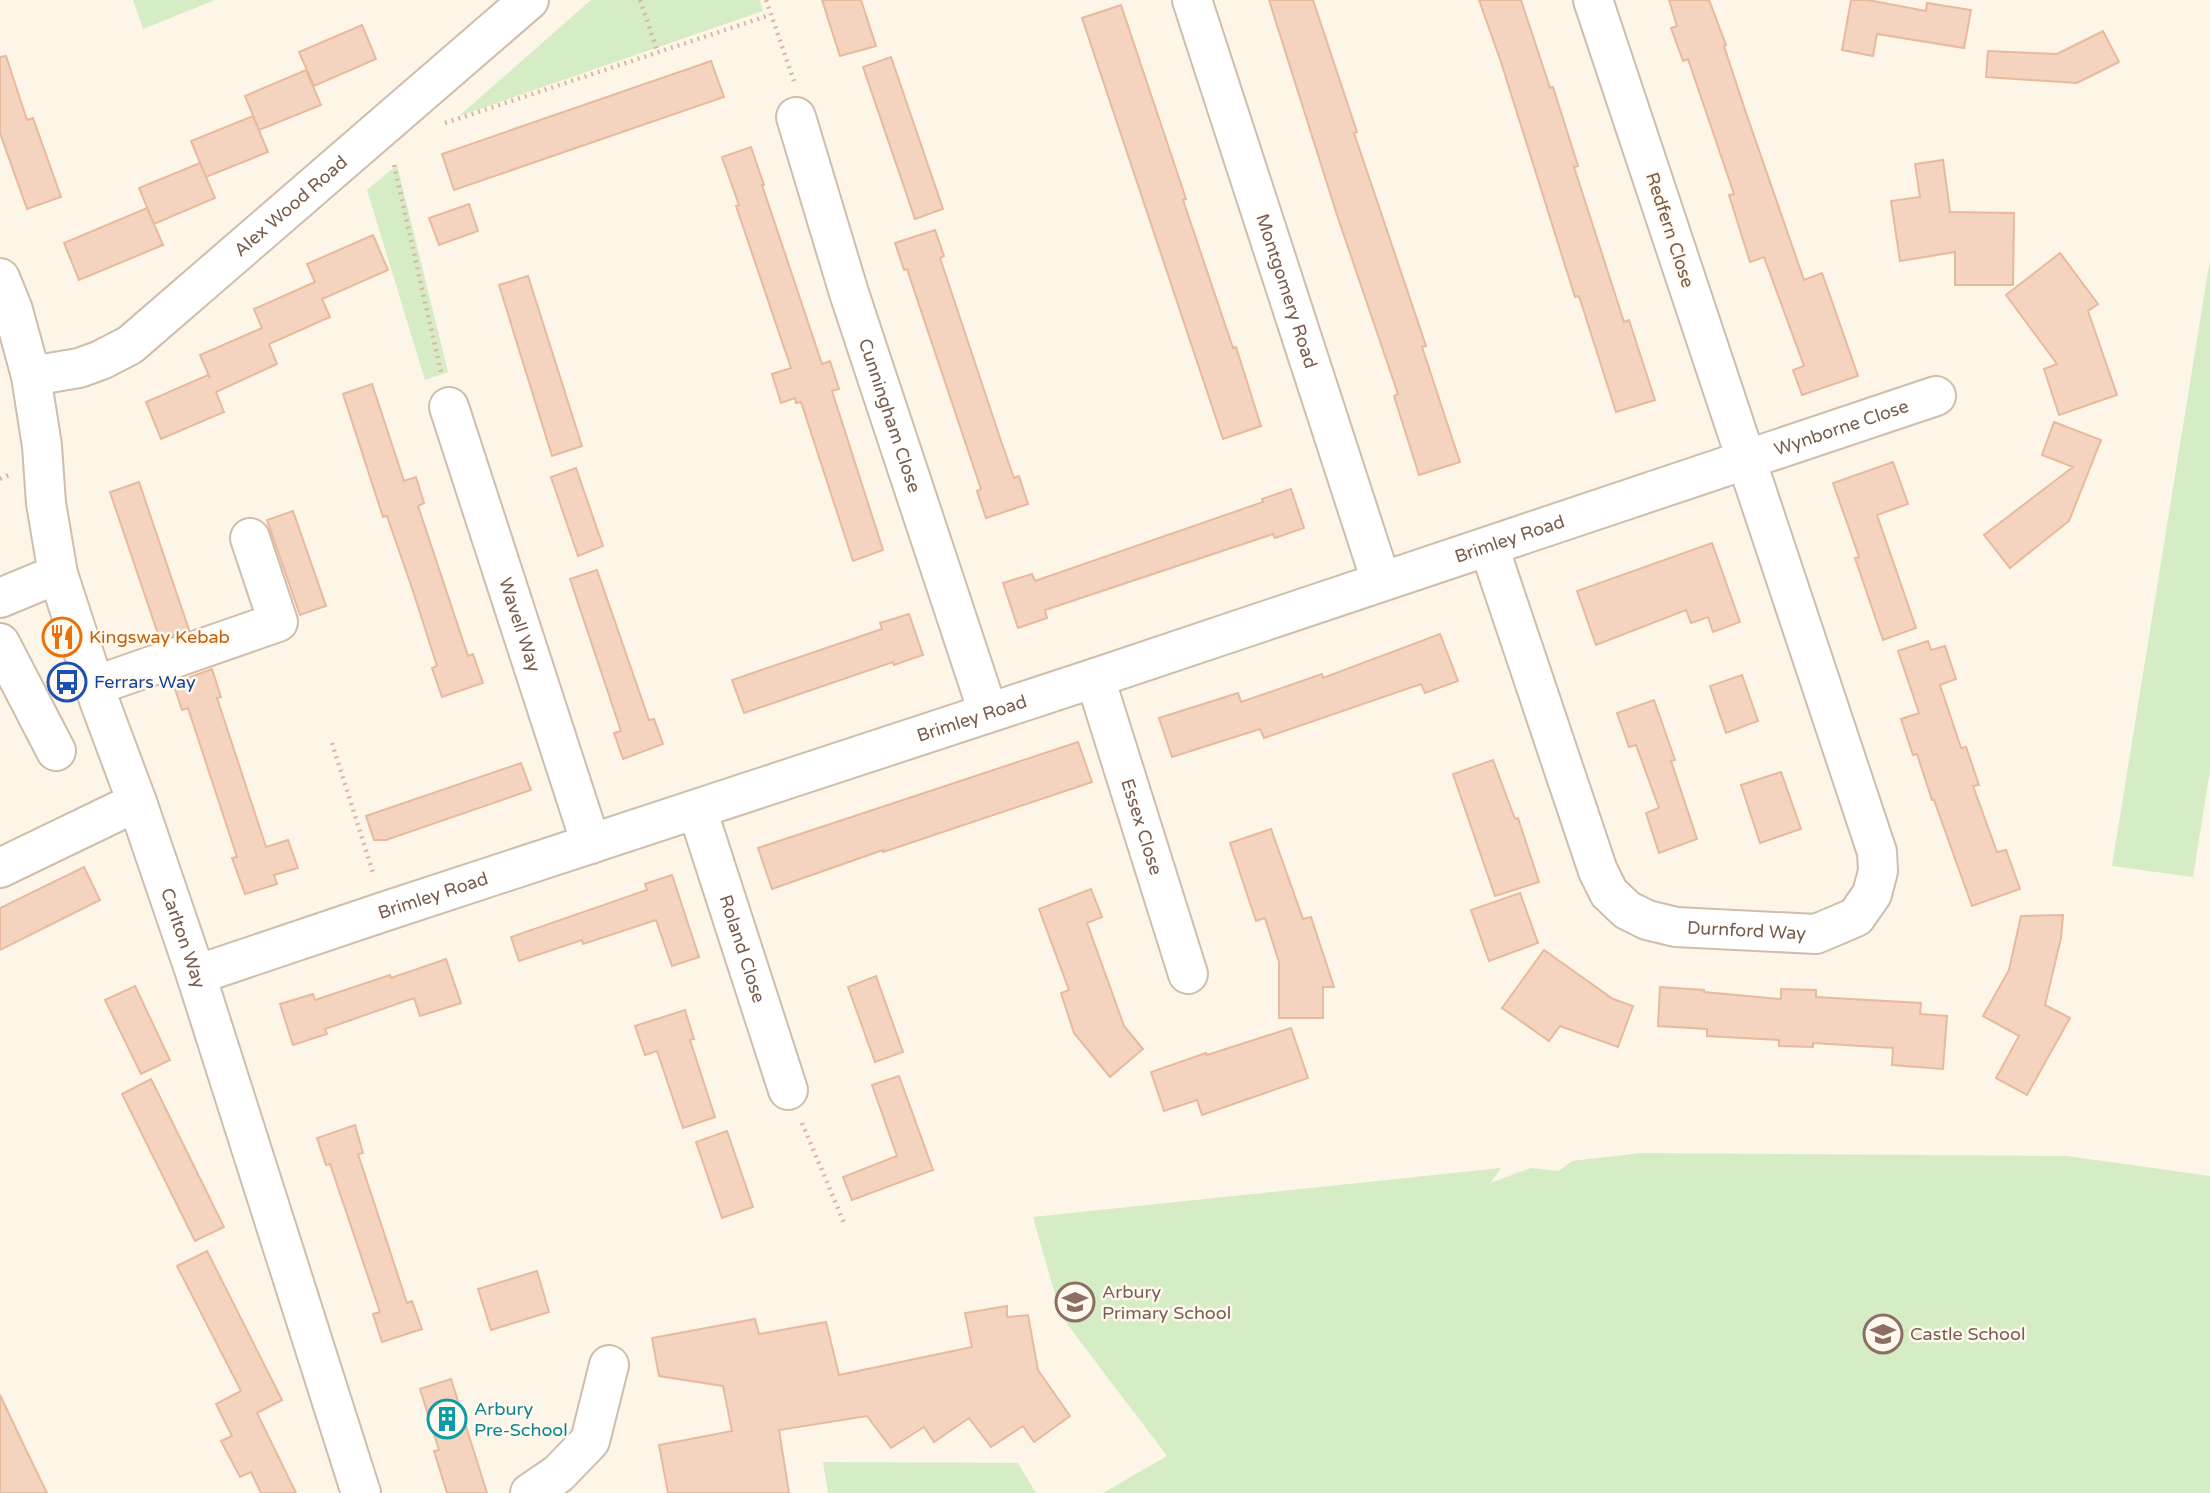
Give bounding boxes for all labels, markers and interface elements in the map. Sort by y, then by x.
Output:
street label: Alex Wood Road [229,151,352,261]
street label: Redfern Close [1641,169,1699,291]
street label: Montgomery Road [1251,211,1322,371]
street label: Cunningham Close [854,336,925,496]
street label: Wynborne Close [1771,395,1911,461]
street label: Brimley Road [1452,510,1567,568]
street label: Wavell Way [494,575,545,675]
restaurant icon: Kingsway Kebab [41,616,83,658]
place label: Kingsway Kebab [89,626,230,648]
bus stop icon: Ferrars Way [46,661,88,703]
place label: Ferrars Way [94,671,196,693]
street label: Brimley Road [914,690,1030,747]
street label: Essex Close [1116,776,1167,878]
street label: Brimley Road [375,867,491,924]
street label: Carlton Way [156,885,211,991]
street label: Roland Close [715,892,770,1006]
street label: Durnford Way [1686,917,1807,945]
school or university icon: Arbury Primary School [1054,1281,1096,1323]
place label: Arbury Primary School [1102,1281,1231,1324]
school or university icon: Castle School [1862,1313,1904,1355]
place label: Castle School [1910,1323,2025,1345]
building icon: Arbury Pre-School [426,1398,468,1440]
place label: Arbury Pre-School [474,1398,568,1441]

